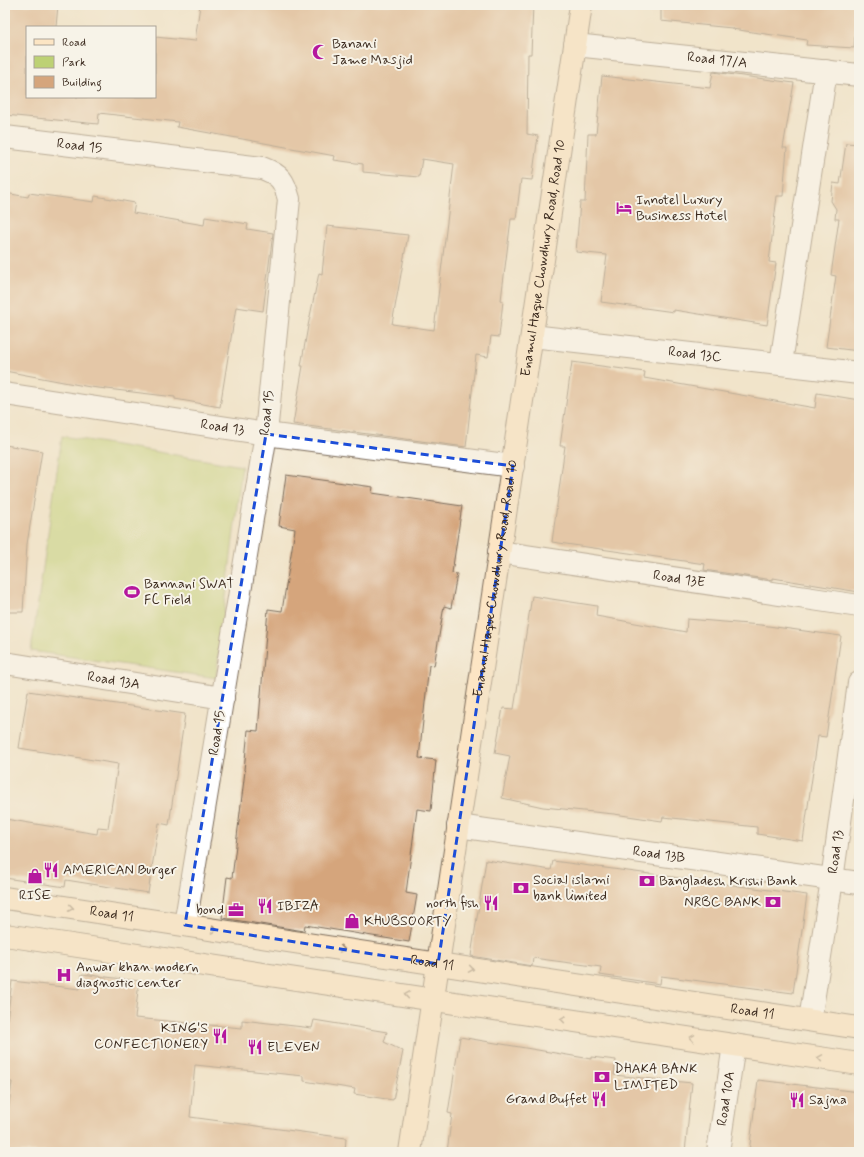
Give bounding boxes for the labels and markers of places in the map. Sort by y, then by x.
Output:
place label: Banani Jame Masjid [332,35,413,69]
mosque icon: Banani Jame Masjid [311,43,329,61]
place label: Innotel Luxury Business Hotel [636,191,727,225]
hotel icon: Innotel Luxury Business Hotel [615,199,633,217]
place label: Bannani SWAT FC Field [144,575,234,609]
sports icon: Bannani SWAT FC Field [123,583,141,601]
restaurant icon: AMERICAN Burger [42,861,60,879]
place label: AMERICAN Burger [63,861,177,879]
shop icon: RISE [26,867,44,885]
place label: Social islami bank limited [533,871,609,905]
bank icon: Bangladesh Krishi Bank [638,872,656,890]
place label: Bangladesh Krishi Bank [659,872,797,891]
bank icon: Social islami bank limited [512,879,530,897]
place label: RISE [19,886,51,904]
place label: NRBC BANK [684,893,761,911]
bank icon: NRBC BANK [764,893,782,911]
place label: north fish [426,894,479,912]
restaurant icon: north fish [482,894,500,912]
restaurant icon: IBIZA [256,897,274,915]
place label: IBIZA [277,897,319,915]
place label: bond [196,901,224,919]
office icon: bond [227,901,245,919]
shop icon: KHUBSOORTY [343,912,361,930]
place label: KHUBSOORTY [364,912,452,930]
place label: Anwar khan modern diagnostic center [76,958,199,994]
hospital icon: Anwar khan modern diagnostic center [55,966,73,984]
place label: KING'S CONFECTIONERY [94,1019,208,1053]
restaurant icon: KING'S CONFECTIONERY [211,1027,229,1045]
restaurant icon: ELEVEN [246,1038,264,1056]
place label: ELEVEN [267,1038,320,1056]
place label: DHAKA BANK LIMITED [614,1060,697,1094]
bank icon: DHAKA BANK LIMITED [593,1068,611,1086]
place label: Grand Buffet [506,1090,587,1108]
restaurant icon: Grand Buffet [590,1090,608,1108]
restaurant icon: Sajna [788,1091,806,1109]
place label: Sajna [809,1091,847,1109]

